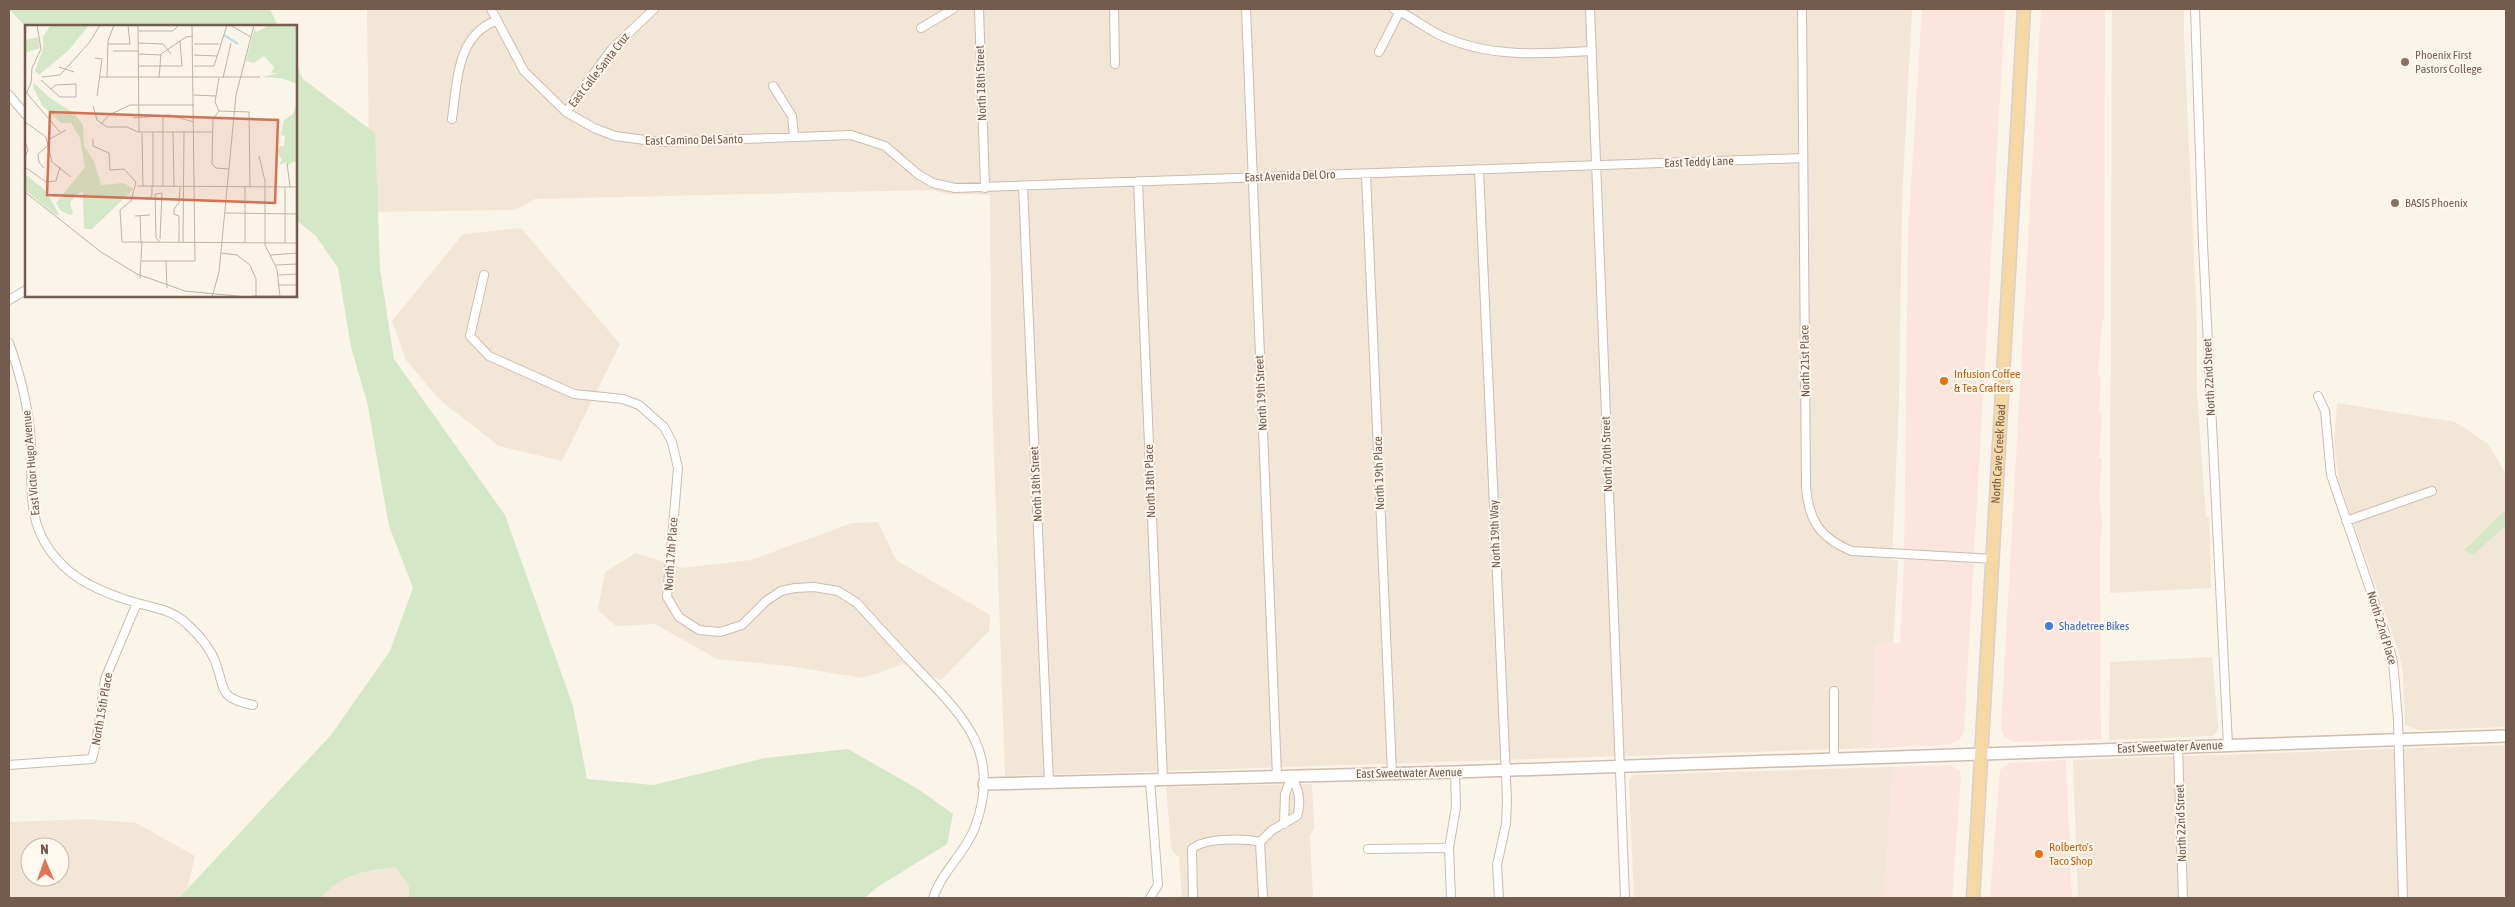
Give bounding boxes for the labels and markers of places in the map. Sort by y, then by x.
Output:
place label: Phoenix First Pastors College [2415,48,2482,76]
marker: Phoenix First Pastors College [2399,56,2411,68]
place label: BASIS Phoenix [2405,196,2468,210]
marker: BASIS Phoenix [2389,197,2401,209]
place label: Infusion Coffee & Tea Crafters [1954,367,2020,395]
marker: Infusion Coffee & Tea Crafters [1938,375,1950,387]
place label: Shadetree Bikes [2059,619,2129,633]
marker: Shadetree Bikes [2043,620,2055,632]
place label: Rolberto's Taco Shop [2049,840,2093,868]
marker: Rolberto's Taco Shop [2033,848,2045,860]

